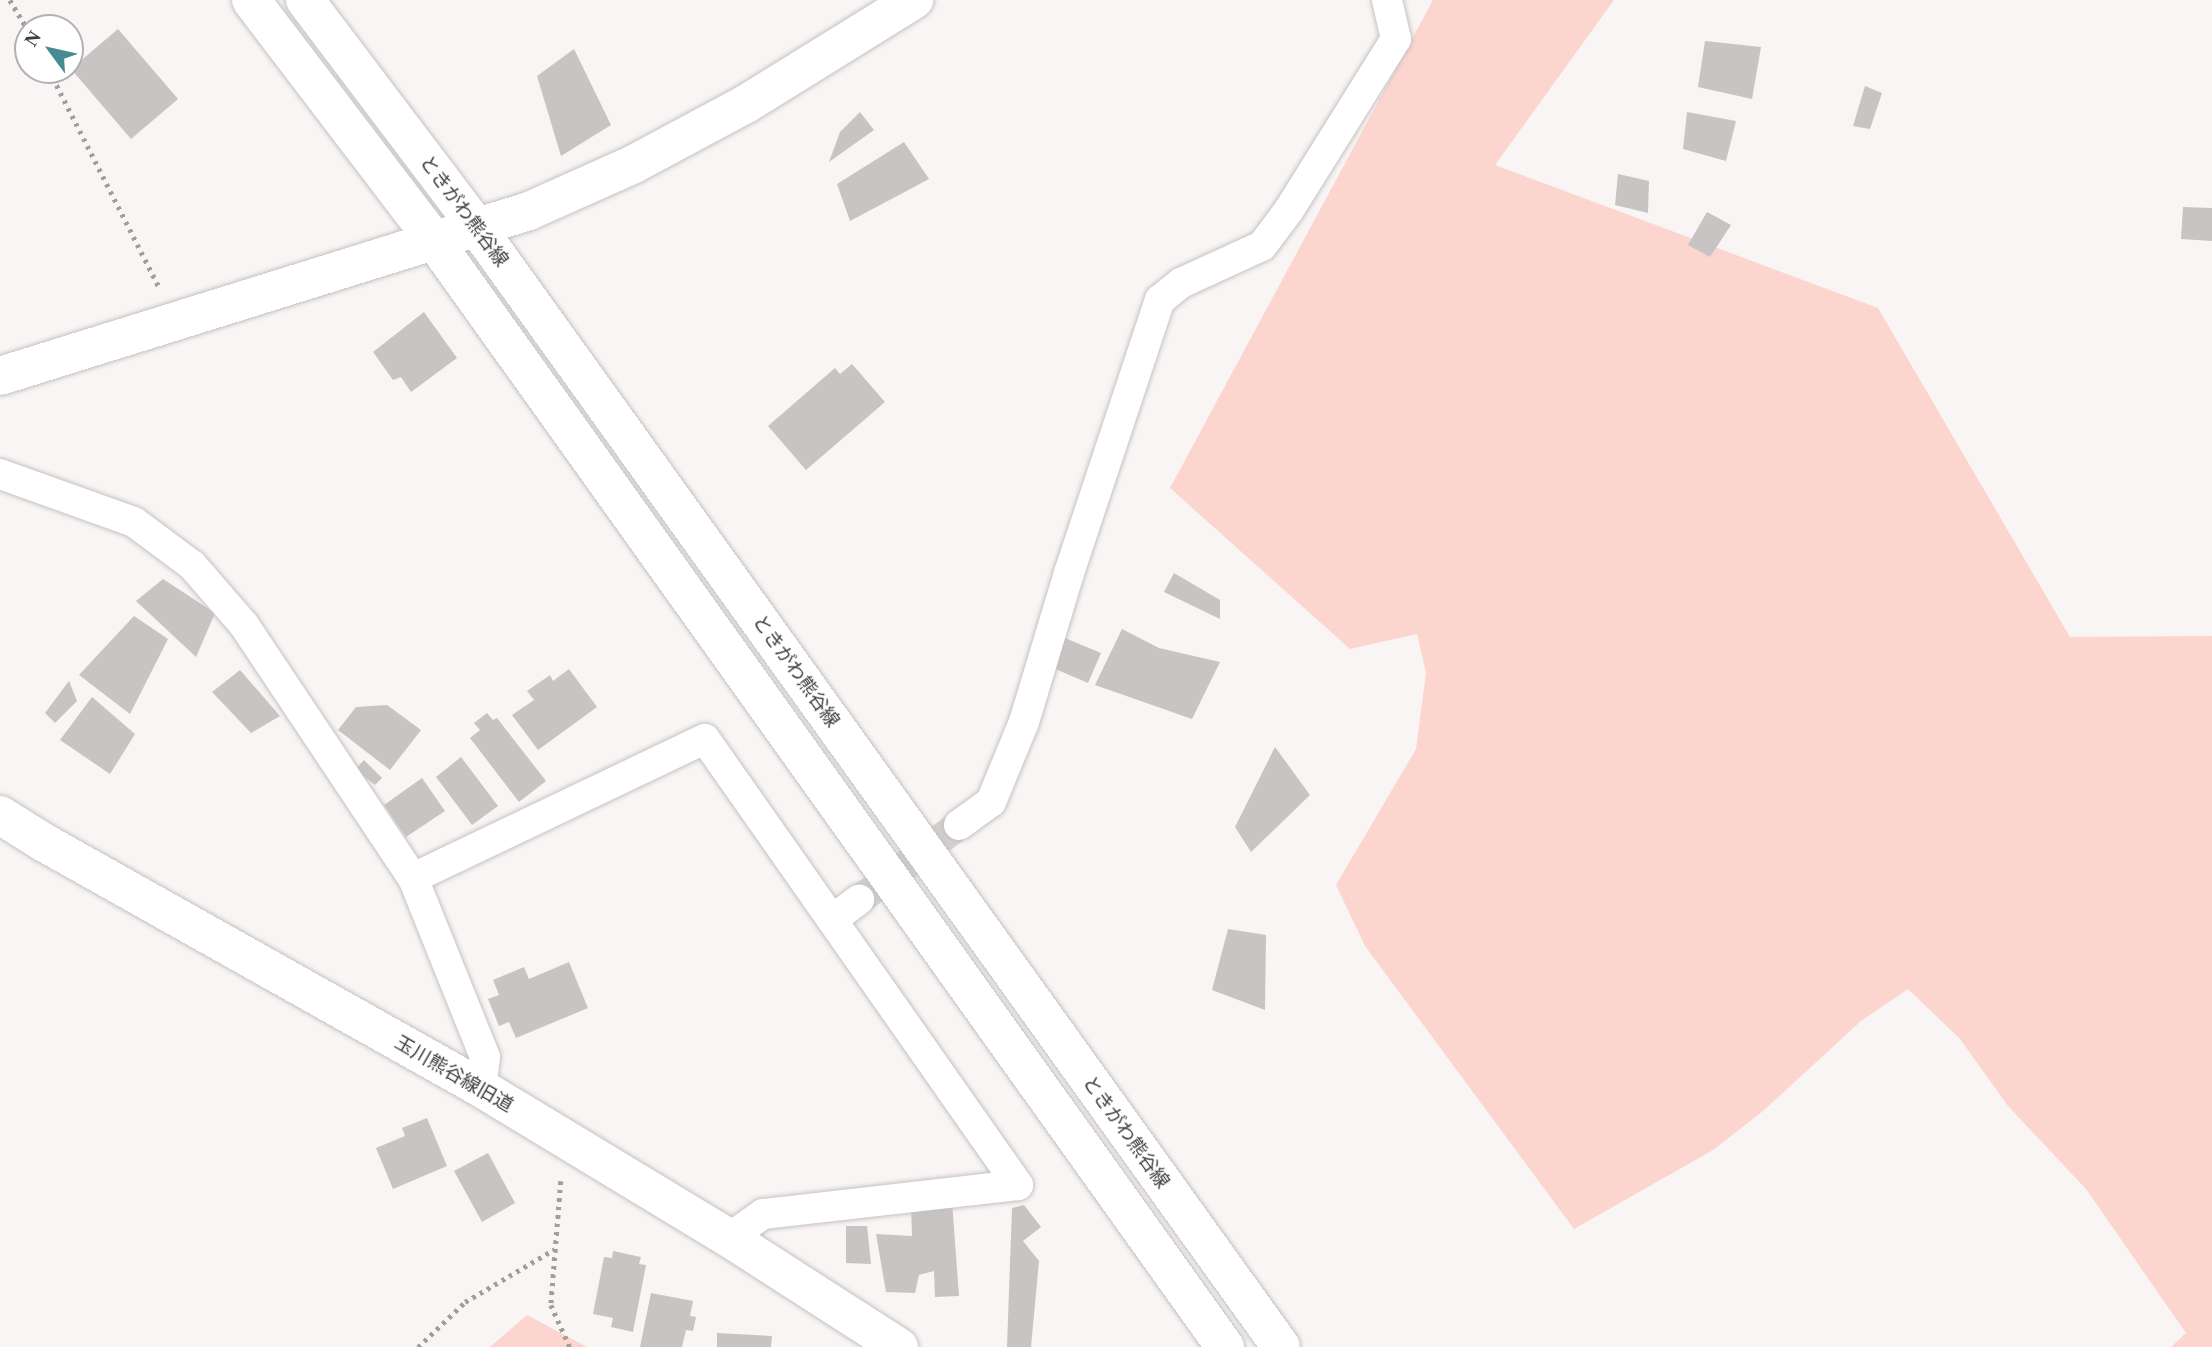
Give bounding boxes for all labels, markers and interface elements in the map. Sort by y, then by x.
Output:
north arrow [14,14,84,84]
text: N [20,27,45,50]
street label: ときがわ熊谷線 [415,151,513,271]
street label: ときがわ熊谷線 [748,610,844,732]
street label: 玉川熊谷線旧道 [391,1031,517,1117]
street label: ときがわ熊谷線 [1078,1071,1174,1193]

